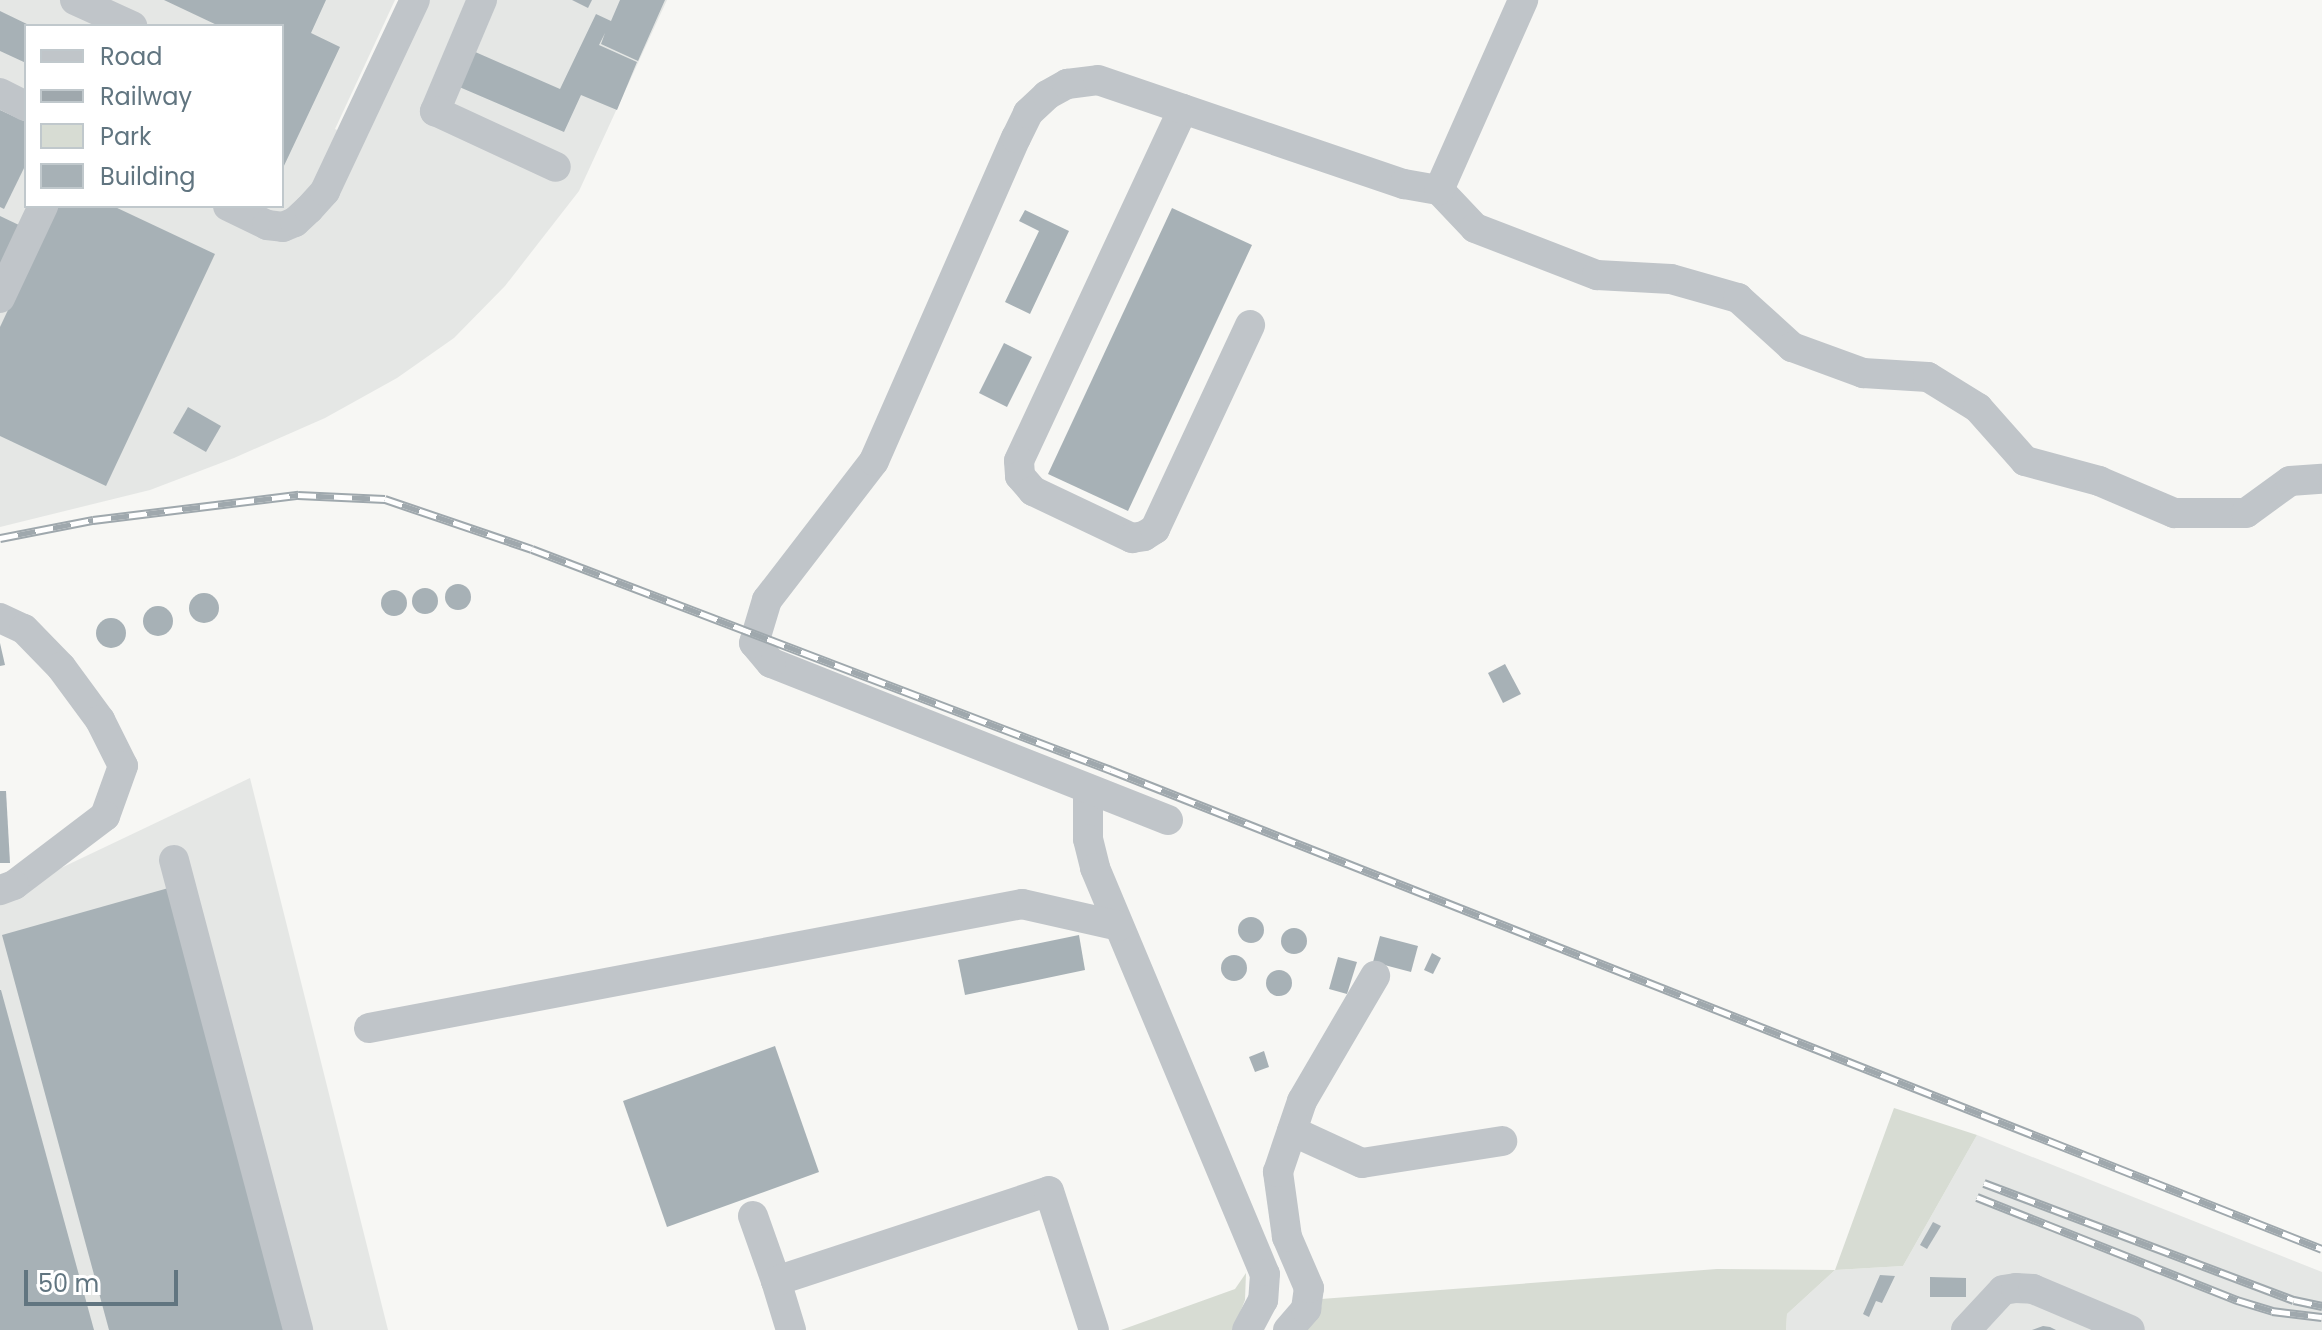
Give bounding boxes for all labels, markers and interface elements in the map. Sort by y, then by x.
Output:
legend [24,24,284,208]
text: Road [100,40,162,73]
text: Railway [100,80,192,113]
text: Park [100,120,151,153]
text: Building [100,160,196,193]
scale bar [28,1254,182,1304]
text: 50 m [38,1267,99,1300]

